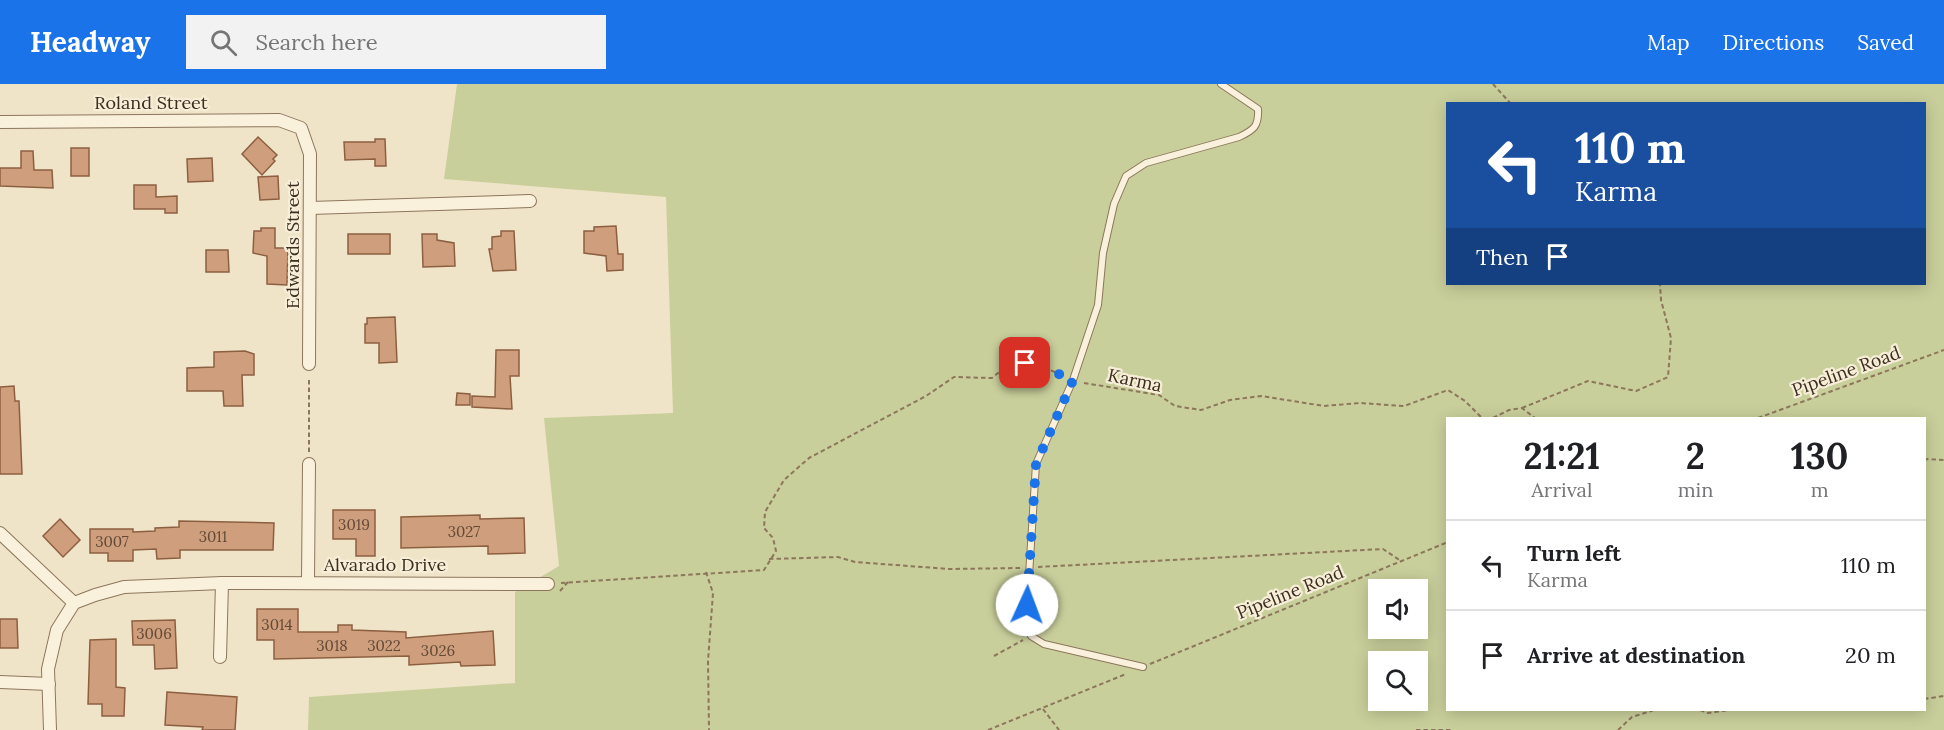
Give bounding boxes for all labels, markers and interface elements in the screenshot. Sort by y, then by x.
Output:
search box [186,15,606,69]
text: Headway [30,24,150,60]
icon: search [207,26,240,59]
text: Search here [255,28,378,56]
text: Map [1647,29,1690,56]
text: Directions [1723,29,1824,56]
text: Saved [1857,29,1914,56]
street label: Roland Street [94,91,208,114]
text: 110 m [1575,121,1686,175]
icon: left [1476,126,1554,204]
text: Karma [1575,174,1657,208]
street label: Edwards Street [281,181,304,309]
icon: arrive [1541,240,1574,273]
text: Then [1476,243,1529,271]
pin [999,337,1050,388]
street label: Pipeline Road [1789,341,1904,401]
icon: arrive [1008,346,1041,379]
street label: Karma [1106,363,1164,397]
text: 21:21 [1524,433,1600,479]
text: 2 [1686,433,1705,479]
text: 130 [1791,433,1848,479]
text: Arrival [1531,477,1592,502]
text: min [1678,477,1713,502]
text: m [1811,477,1829,502]
house number: 3019 [338,515,370,534]
house number: 3027 [448,522,480,541]
house number: 3011 [199,527,227,546]
house number: 3007 [95,532,129,551]
text: Turn left [1527,539,1621,567]
icon: left [1476,549,1509,582]
text: 110 m [1841,551,1896,579]
street label: Alvarado Drive [323,553,446,576]
street label: Pipeline Road [1233,560,1347,624]
text: Karma [1527,567,1588,592]
position arrow [995,573,1059,637]
map controls [1368,579,1428,711]
button: sound [1368,579,1428,639]
house number: 3014 [261,615,293,634]
house number: 3006 [136,624,172,643]
house number: 3018 [316,636,348,655]
house number: 3022 [367,636,401,655]
icon: arrive [1476,639,1509,672]
house number: 3026 [421,641,455,660]
text: Arrive at destination [1527,641,1745,669]
text: 20 m [1845,641,1896,669]
button: search [1368,651,1428,711]

